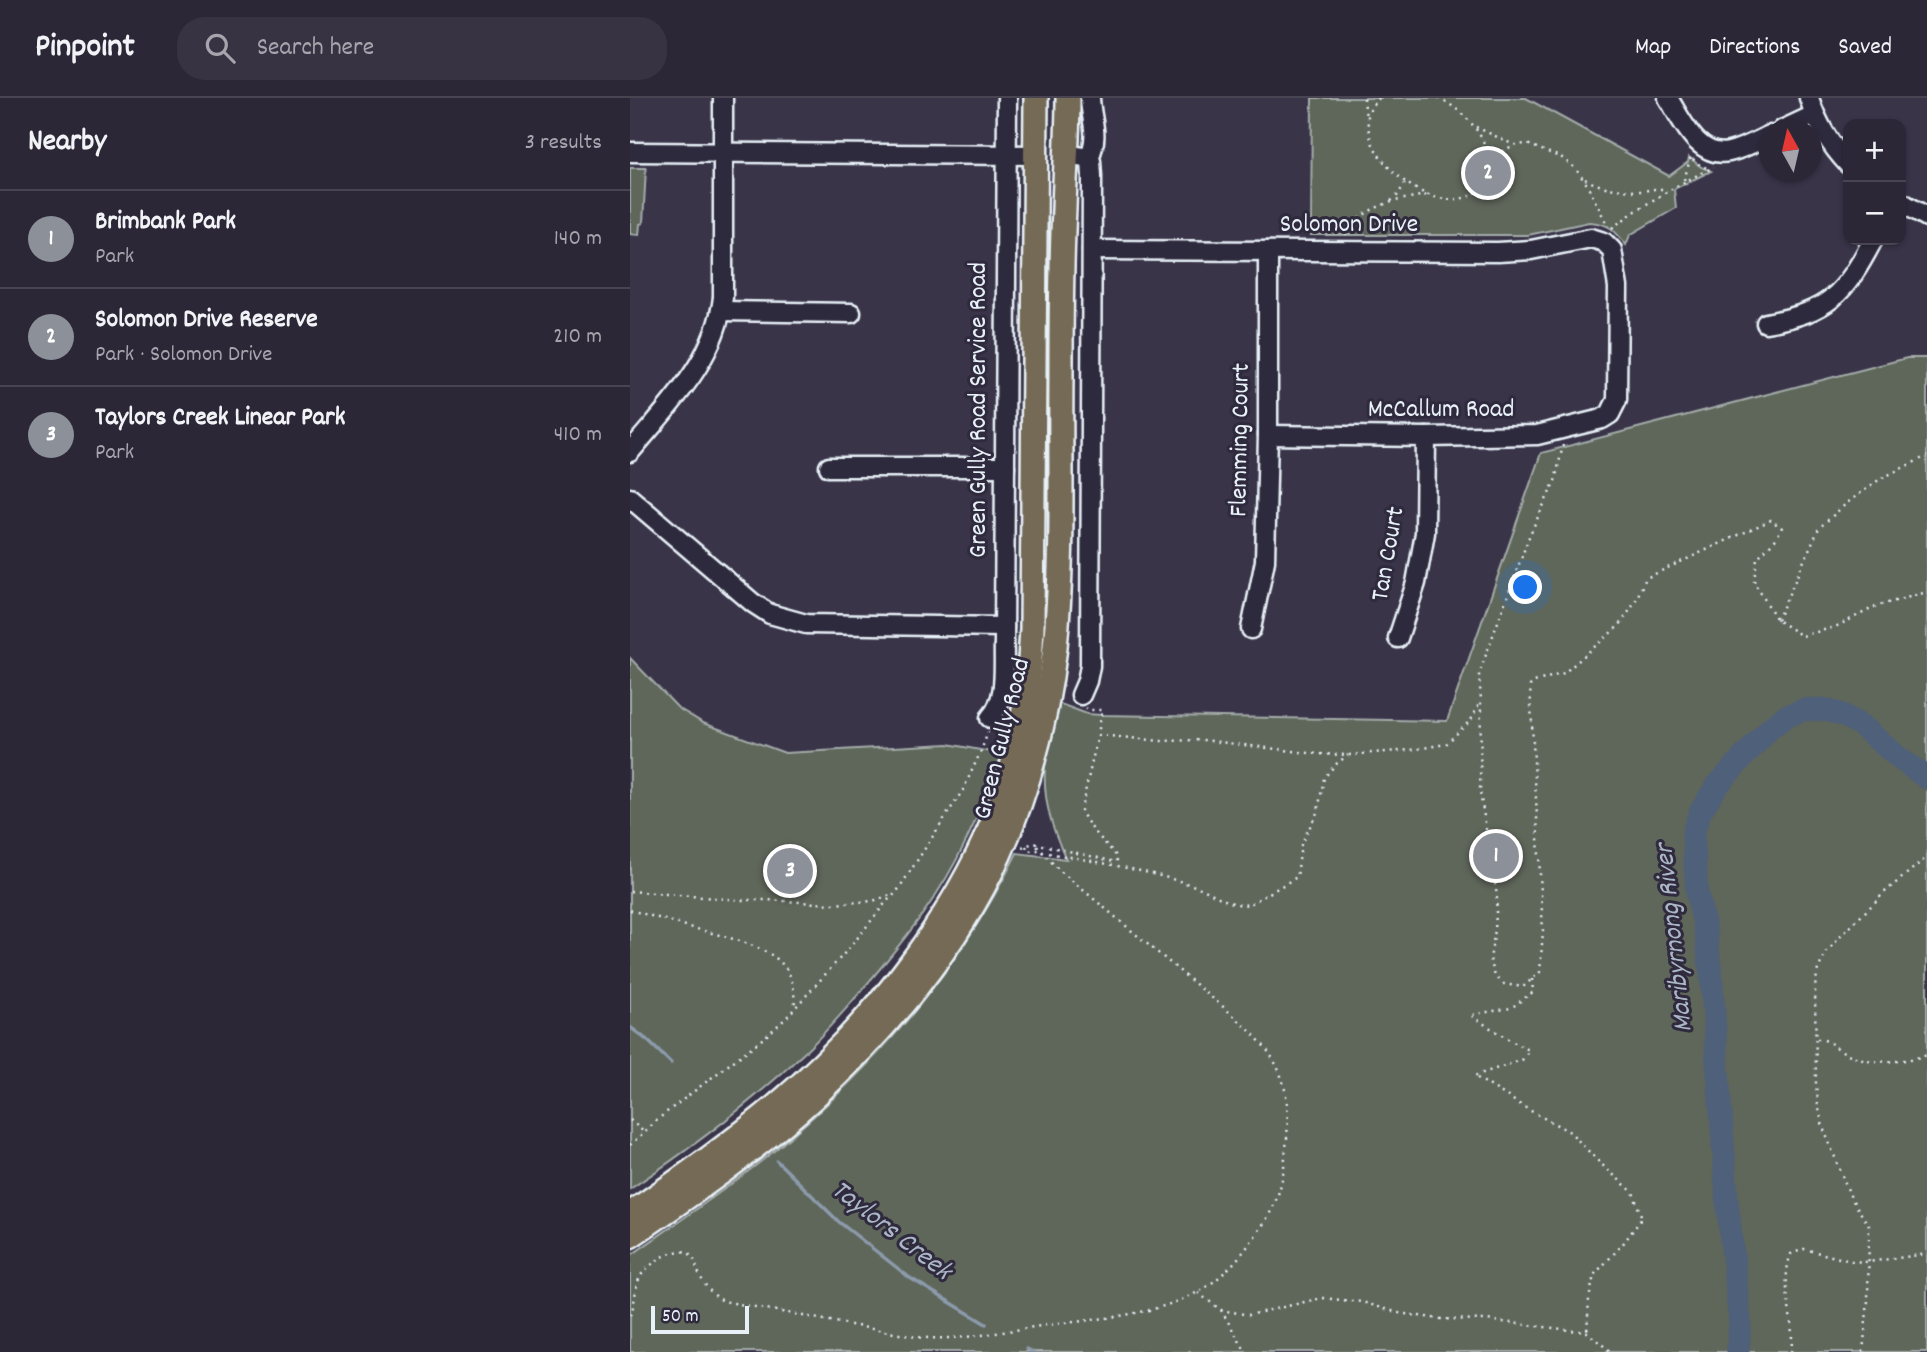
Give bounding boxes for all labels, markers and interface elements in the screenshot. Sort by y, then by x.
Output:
search box [177,17,667,80]
text: Pinpoint [35,25,135,72]
icon: search [201,29,239,67]
text: Search here [257,30,374,67]
text: Map [1635,31,1671,65]
text: Directions [1709,31,1800,65]
text: Saved [1838,31,1892,65]
north arrow [1759,119,1822,182]
map controls [1843,119,1906,245]
button: + [1843,119,1906,182]
text: Nearby [28,122,106,165]
text: 3 results [525,127,602,160]
pin: 2 [1465,147,1511,199]
button: − [1843,182,1906,245]
text: Brimbank Park [95,204,236,241]
street label: Solomon Drive [1280,207,1418,244]
text: 1 [48,223,54,256]
text: 140 m [554,223,602,256]
text: Park [95,241,134,274]
street label: Green Gully Road Service Road [961,262,998,558]
text: Solomon Drive Reserve [95,302,318,339]
text: 2 [46,321,56,354]
text: 210 m [553,321,602,354]
text: Park · Solomon Drive [95,339,272,372]
street label: Flemming Court [1221,362,1261,517]
street label: McCallum Road [1368,392,1514,429]
text: Taylors Creek Linear Park [95,400,345,437]
text: 3 [46,419,56,452]
text: 410 m [554,419,602,452]
text: Park [95,437,134,470]
street label: Tan Court [1362,503,1416,604]
your location [1508,570,1542,604]
street label: Green Gully Road [965,654,1041,824]
pin: 1 [1473,830,1519,882]
water label: Maribyrnong River [1646,838,1706,1034]
pin: 3 [767,845,813,897]
water label: Taylors Creek [821,1172,961,1294]
scale bar [651,1303,749,1335]
text: 50 m [662,1304,699,1331]

